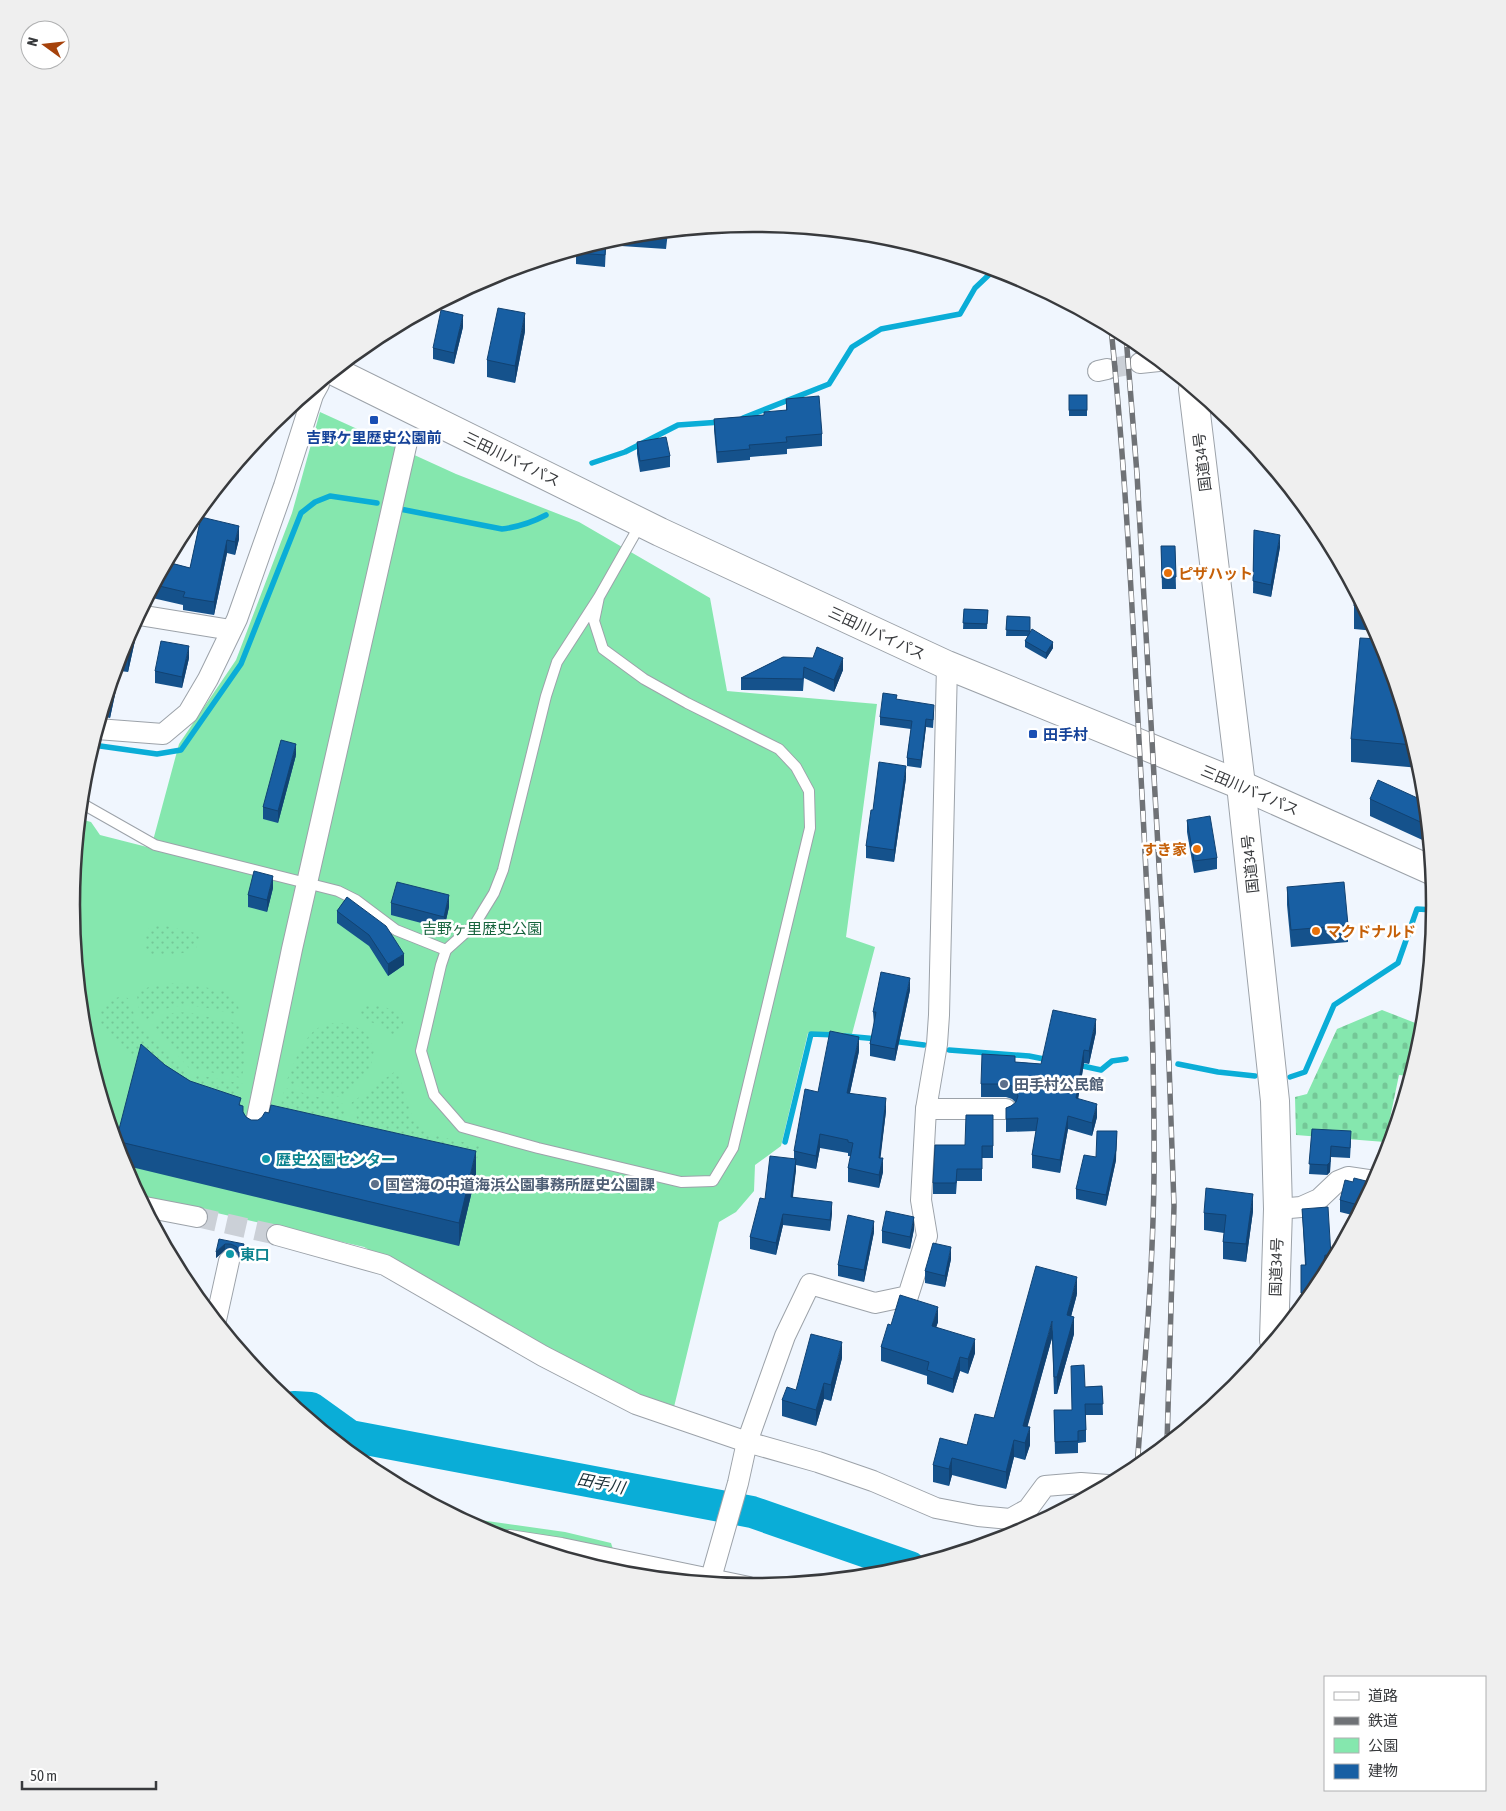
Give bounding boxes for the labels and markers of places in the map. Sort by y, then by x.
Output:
marker: 吉野ケ里歴史公園前 [368,414,380,426]
place label: 吉野ケ里歴史公園前 [306,429,442,446]
place label: ピザハット [1178,565,1253,582]
marker: ピザハット [1162,567,1174,579]
place label: 田手村 [1043,726,1088,743]
marker: 田手村 [1027,728,1039,740]
place label: すき家 [1142,841,1187,858]
marker: すき家 [1191,843,1203,855]
place label: マクドナルド [1326,923,1416,940]
marker: マクドナルド [1310,925,1322,937]
place label: 田手村公民館 [1014,1076,1104,1093]
marker: 田手村公民館 [998,1078,1010,1090]
place label: 歴史公園センター [276,1151,396,1168]
marker: 歴史公園センター [260,1153,272,1165]
place label: 国営海の中道海浜公園事務所歴史公園課 [385,1176,655,1193]
marker: 国営海の中道海浜公園事務所歴史公園課 [369,1178,381,1190]
place label: 東口 [240,1246,270,1263]
marker: 東口 [224,1248,236,1260]

